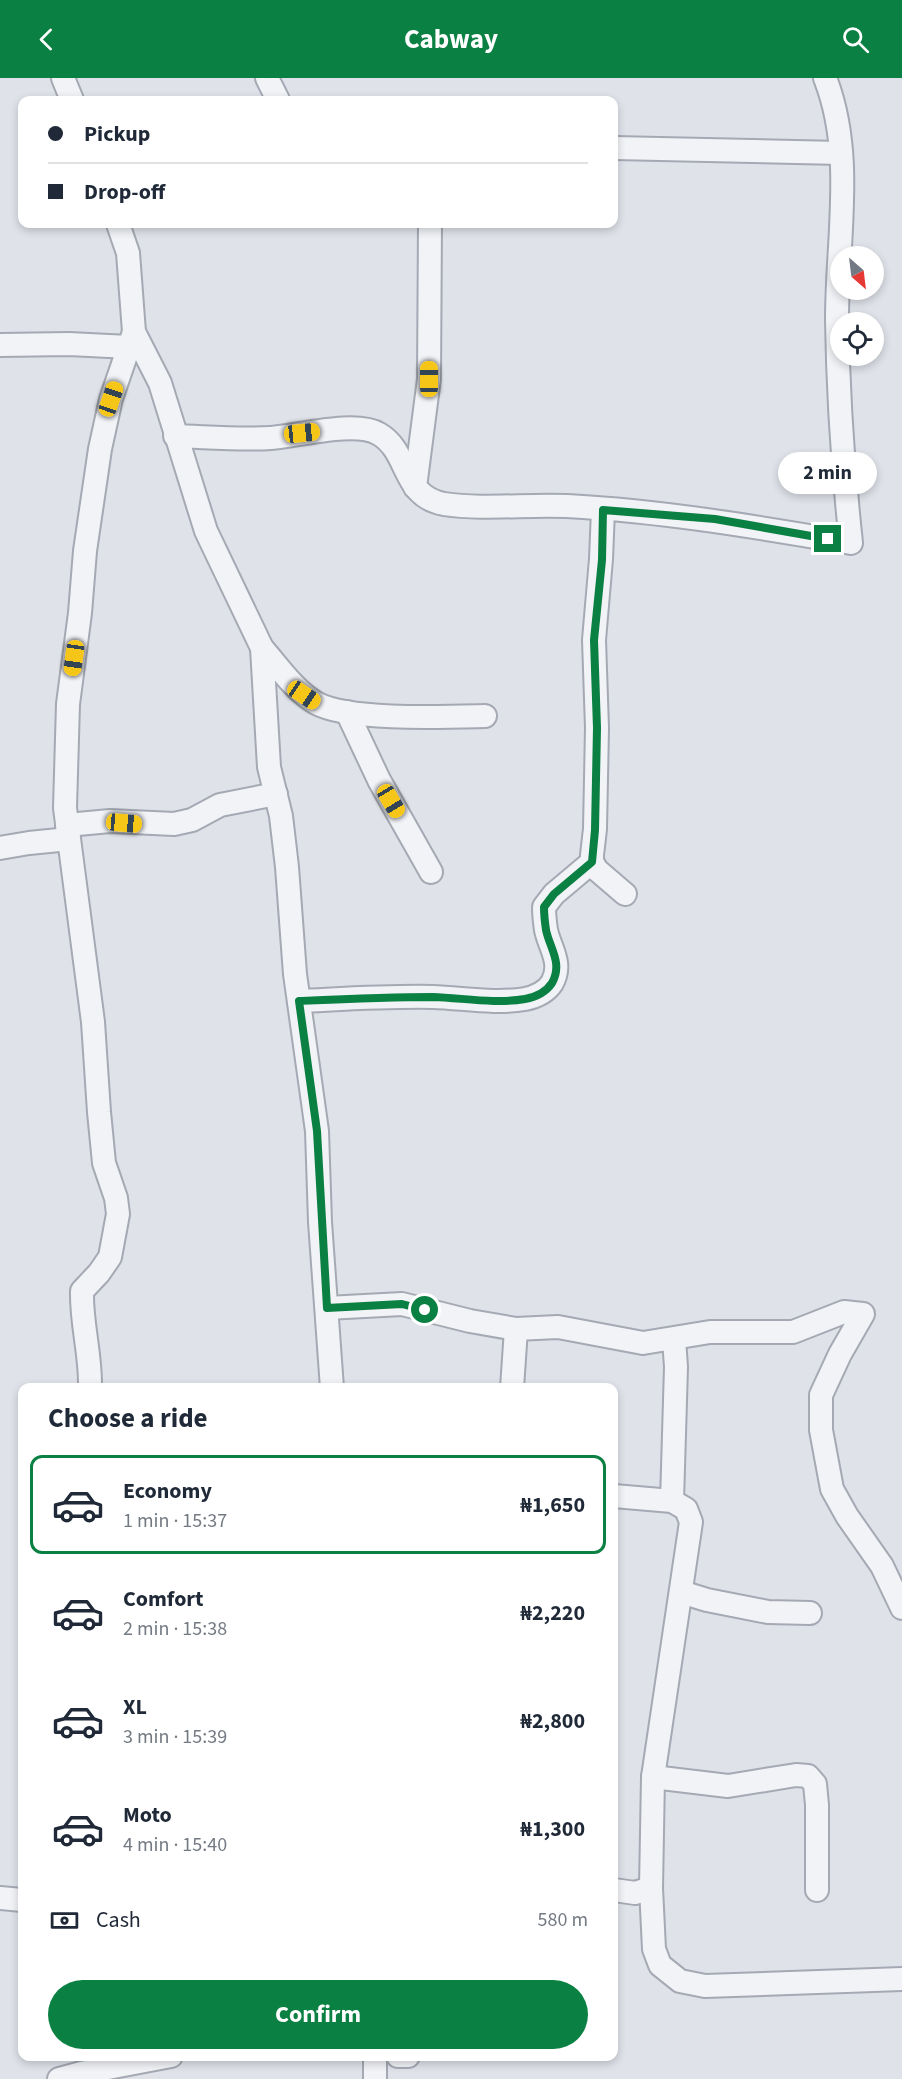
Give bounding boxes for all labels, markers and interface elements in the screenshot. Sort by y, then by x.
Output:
text: Cabway [404,20,498,59]
icon: back [30,23,63,56]
icon: search [839,23,872,56]
text: Pickup [84,118,150,150]
text: Drop-off [84,176,165,208]
north arrow [830,246,884,300]
map controls [830,246,884,366]
button: locate [830,312,884,366]
car [420,361,438,397]
car [97,379,125,419]
car [283,422,321,444]
callout: 2 min [778,452,878,494]
text: 2 min [803,459,852,487]
route end [814,525,841,552]
car [63,639,85,677]
car [284,677,324,713]
car [374,781,408,821]
car [105,812,143,834]
route start [411,1296,438,1323]
text: Choose a ride [48,1399,208,1438]
text: Economy [123,1475,212,1507]
icon: car [51,1478,105,1532]
text: ₦1,650 [520,1489,585,1521]
text: 1 min · 15:37 [123,1507,227,1535]
text: Comfort [123,1583,204,1615]
icon: car [51,1586,105,1640]
text: ₦2,220 [520,1597,585,1629]
text: 2 min · 15:38 [123,1615,227,1643]
text: XL [123,1691,147,1723]
icon: car [51,1694,105,1748]
text: ₦2,800 [520,1705,585,1737]
text: 3 min · 15:39 [123,1723,227,1751]
text: Moto [123,1799,172,1831]
icon: car [51,1802,105,1856]
text: ₦1,300 [520,1813,585,1845]
text: 4 min · 15:40 [123,1831,227,1859]
icon: cash [48,1904,81,1937]
text: Cash [96,1904,141,1936]
text: 580 m [538,1906,588,1934]
button: Confirm [48,1980,588,2049]

